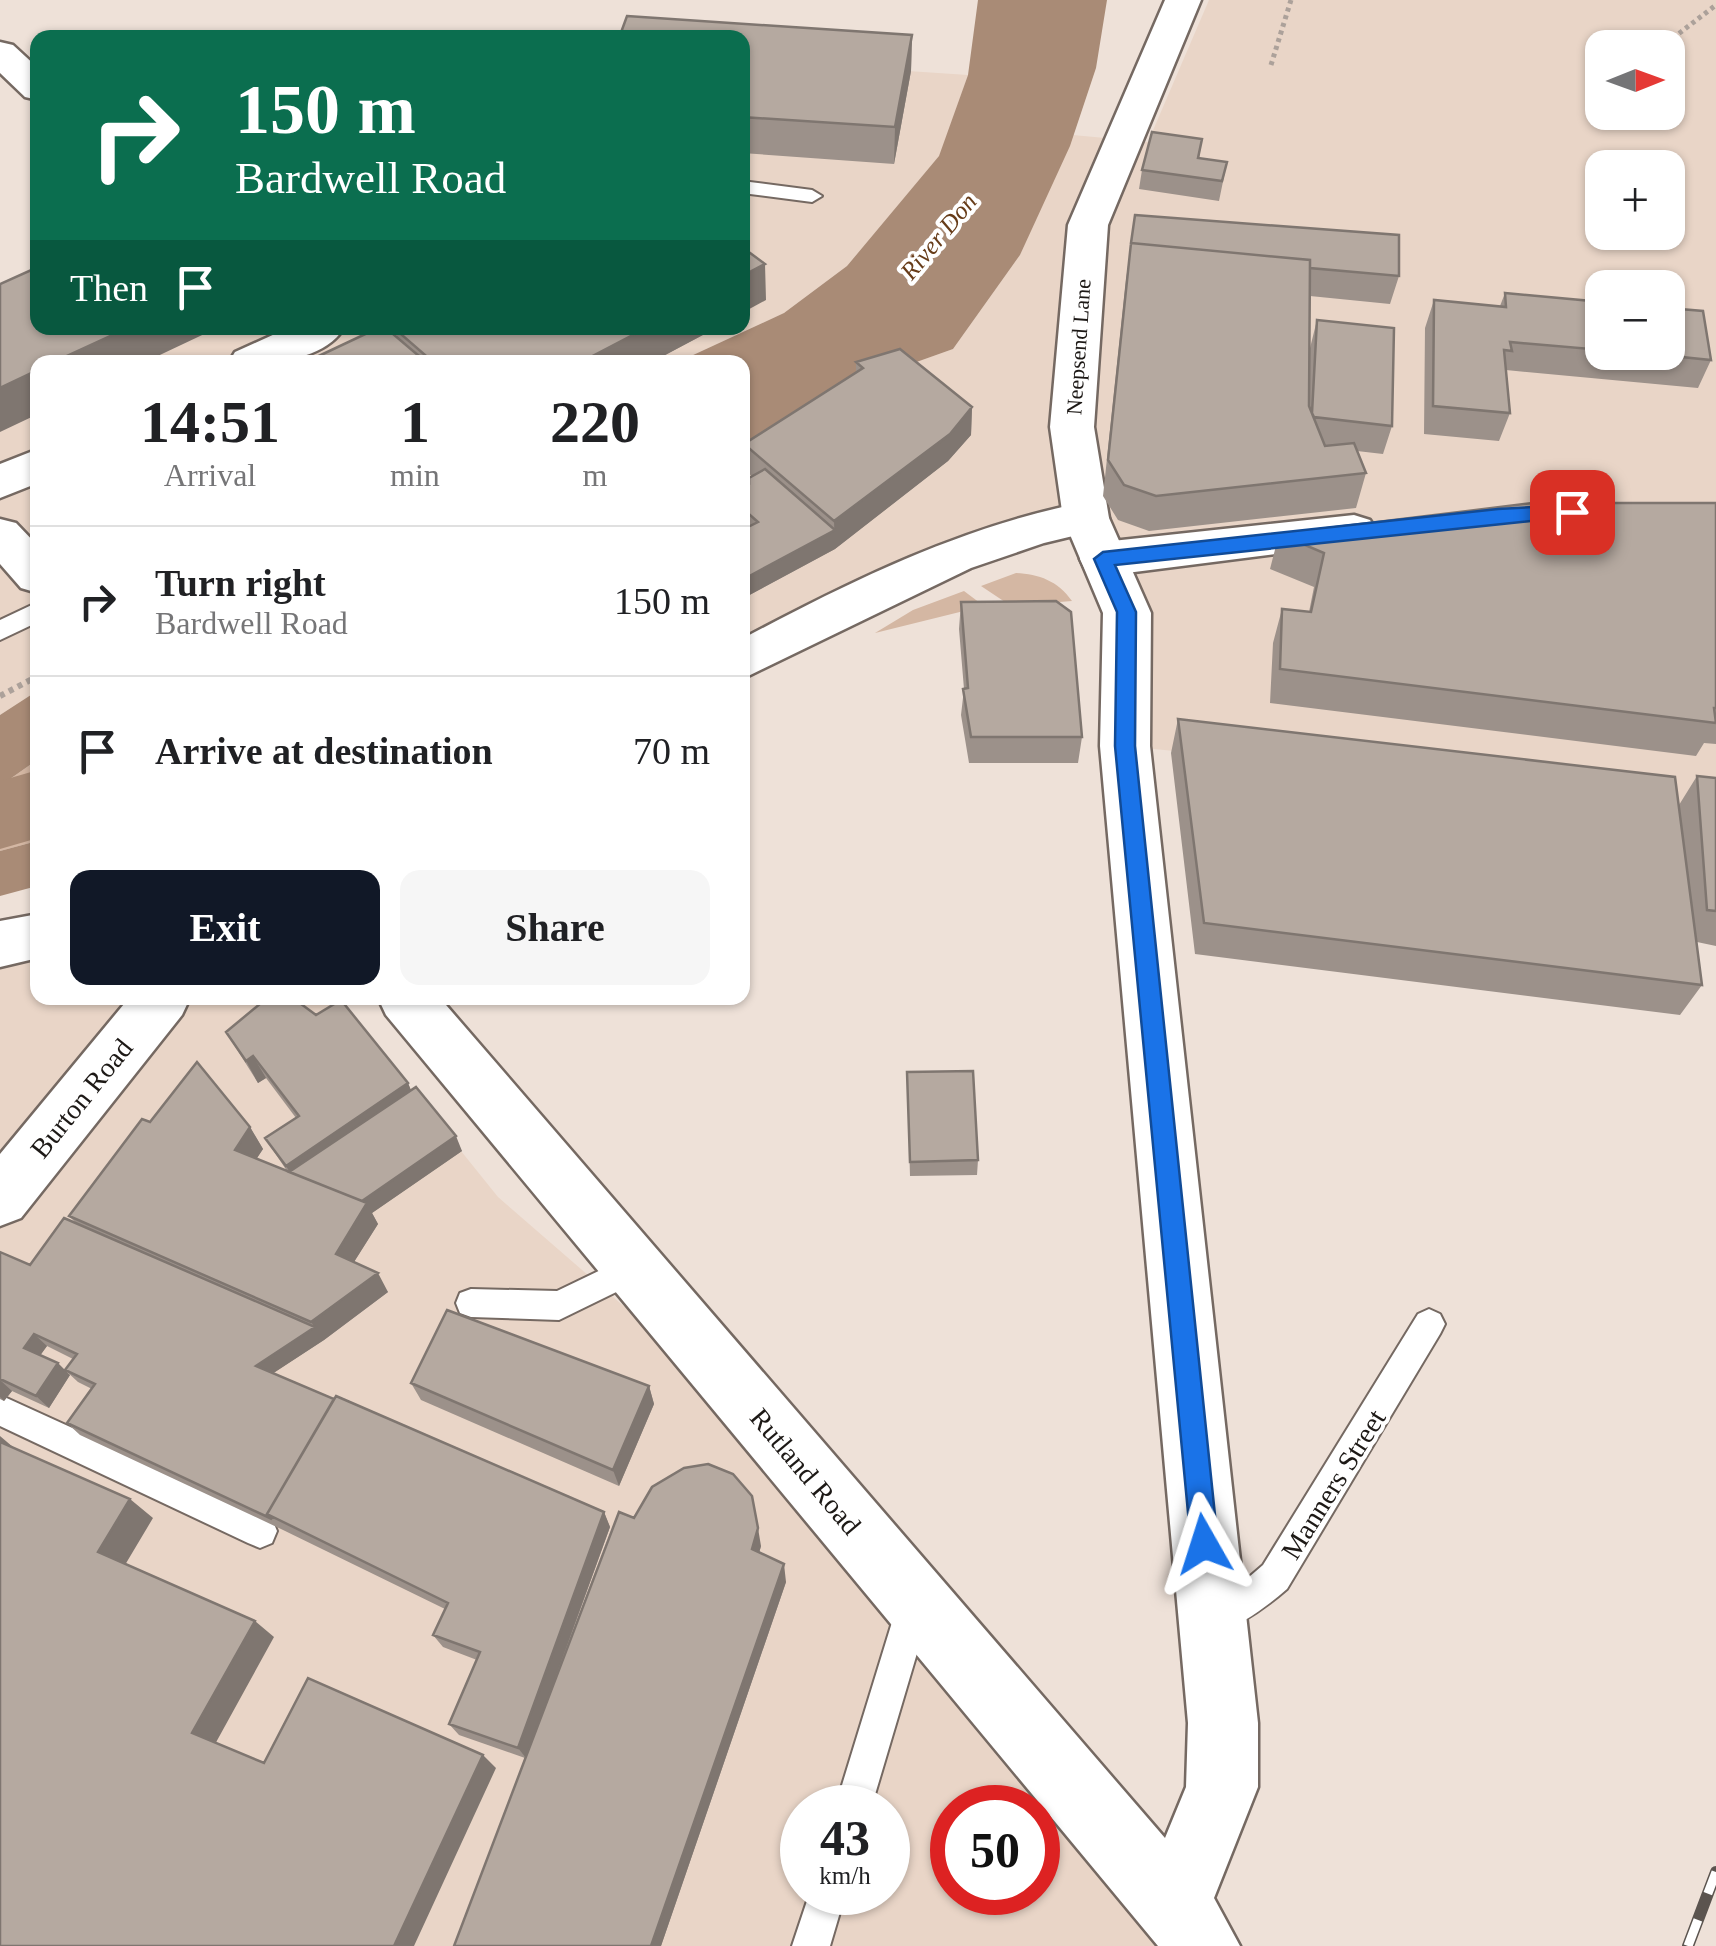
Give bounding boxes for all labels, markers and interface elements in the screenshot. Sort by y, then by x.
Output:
north arrow [1585,30,1685,130]
map controls [1585,30,1685,370]
icon: right [70,70,200,200]
text: 150 m [235,71,416,148]
button: + [1585,150,1685,250]
text: Bardwell Road [235,153,506,203]
water label: River Don [894,188,982,285]
icon: arrive [168,260,223,315]
text: Then [70,267,148,309]
button: − [1585,270,1685,370]
street label: Neepsend Lane [1061,278,1096,416]
text: 14:51 [140,389,280,455]
text: 1 [400,389,430,455]
text: 220 [550,389,640,455]
text: Arrival [164,457,256,493]
text: min [390,457,440,493]
text: m [582,457,607,493]
pin [1530,470,1615,555]
icon: arrive [1545,485,1600,540]
text: Turn right [155,562,326,604]
icon: right [70,574,125,629]
text: 150 m [614,580,710,622]
text: Bardwell Road [155,605,348,641]
icon: arrive [70,724,125,779]
text: Arrive at destination [155,730,493,772]
text: 70 m [633,730,710,772]
button: Exit [70,870,380,985]
button: Share [400,870,710,985]
street label: Burton Road [24,1033,139,1164]
street label: Rutland Road [744,1402,867,1541]
street label: Manners Street [1275,1404,1392,1565]
position arrow [1152,1492,1256,1596]
speed limit sign: 50 [930,1785,1060,1915]
text: 43 [820,1810,870,1866]
text: km/h [819,1862,871,1889]

